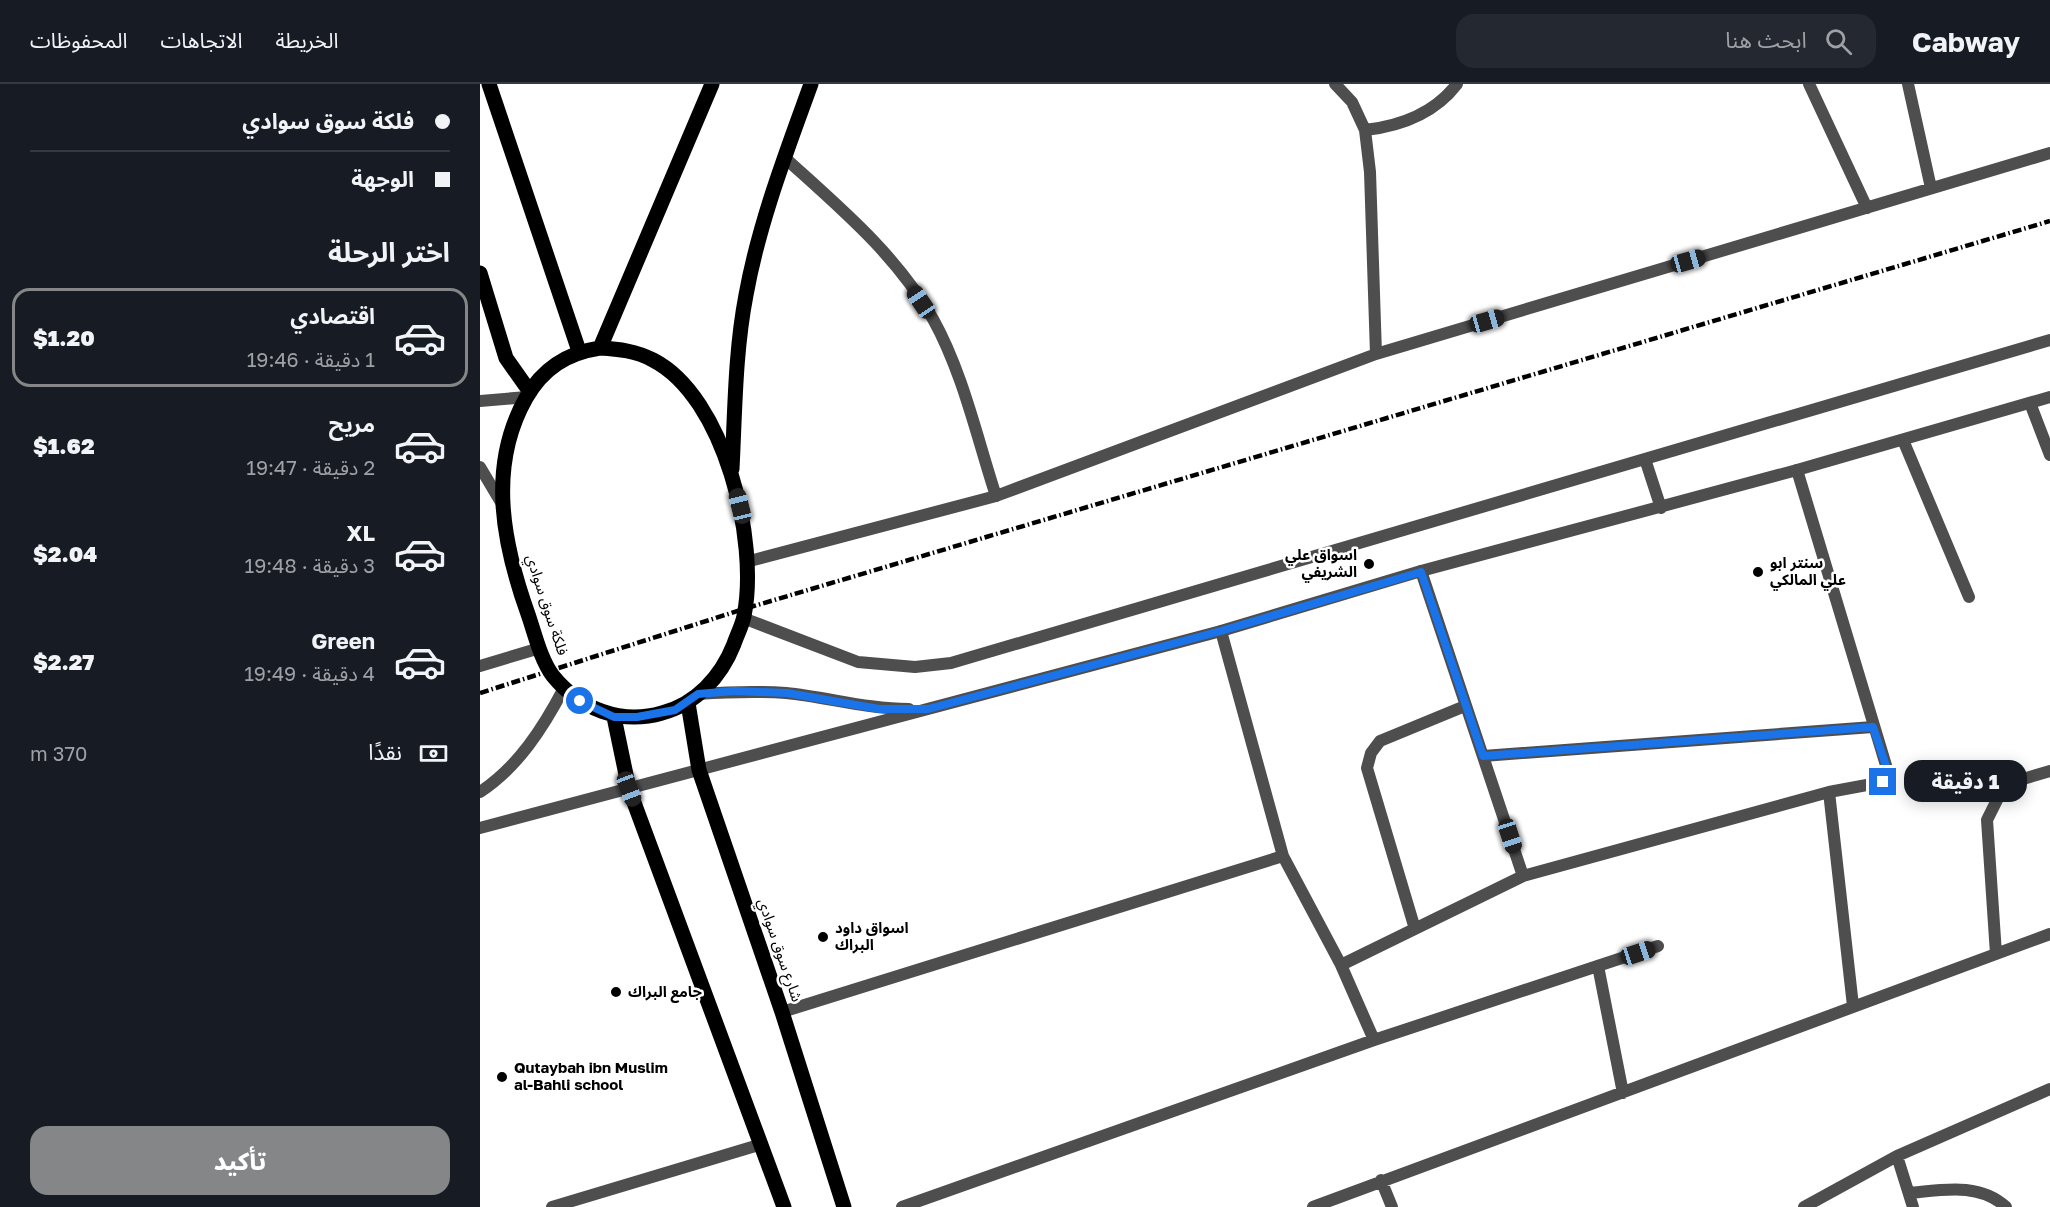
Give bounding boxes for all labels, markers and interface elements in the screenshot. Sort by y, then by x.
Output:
search box [1456,14,1876,68]
icon: search [1822,25,1855,58]
text: Cabway [1912,25,2020,58]
text: ابحث هنا [1725,26,1807,53]
text: المحفوظات [30,27,127,53]
text: الاتجاهات [160,27,242,53]
text: الخريطة [275,27,338,53]
text: فلكة سوق سوادي [242,107,414,134]
text: الوجهة [351,165,414,192]
text: اختر الرحلة [328,236,450,268]
car [1668,247,1708,275]
car [903,282,939,322]
text: اقتصادي [290,302,375,329]
car [1467,307,1507,335]
icon: car [393,311,447,365]
text: $1.20 [33,324,95,351]
text: 1 دقيقة · 19:46 [247,347,375,371]
text: مريح [329,410,375,437]
icon: car [393,419,447,473]
text: $1.62 [33,432,95,459]
text: 2 دقيقة · 19:47 [246,455,375,479]
car [727,486,753,526]
text: XL [347,519,375,546]
icon: car [393,527,447,581]
text: $2.04 [33,540,97,567]
place label: اسواق علي الشريفي [1285,545,1357,583]
street label: فلكة سوق سوادي [520,552,573,659]
text: 3 دقيقة · 19:48 [245,553,375,577]
place label: سنتر ابو علي المالكي [1770,553,1846,591]
marker: اسواق علي الشريفي [1362,557,1376,571]
marker: سنتر ابو علي المالكي [1751,565,1765,579]
text: Green [311,627,375,654]
icon: car [393,635,447,689]
text: $2.27 [33,648,94,675]
text: 4 دقيقة · 19:49 [244,661,375,685]
route start [566,687,593,714]
icon: cash [417,737,450,770]
text: نقدًا [368,738,402,765]
text: 370 m [30,741,87,765]
callout: 1 دقيقة [1904,761,2027,803]
route end [1869,768,1896,795]
car [614,769,644,809]
text: 1 دقيقة [1932,769,1999,793]
car [1496,816,1524,856]
street label: شارع سوق سوادي [751,896,807,1005]
place label: اسواق داود البراك [835,918,909,954]
marker: اسواق داود البراك [816,930,830,944]
car [1618,939,1658,967]
place label: جامع البراك [628,982,703,1003]
marker: جامع البراك [609,985,623,999]
place label: Qutaybah ibn Muslim al-Bahli school [514,1058,668,1093]
marker: Qutaybah ibn Muslim al-Bahli school [495,1070,509,1084]
button: تأكيد [30,1126,450,1195]

